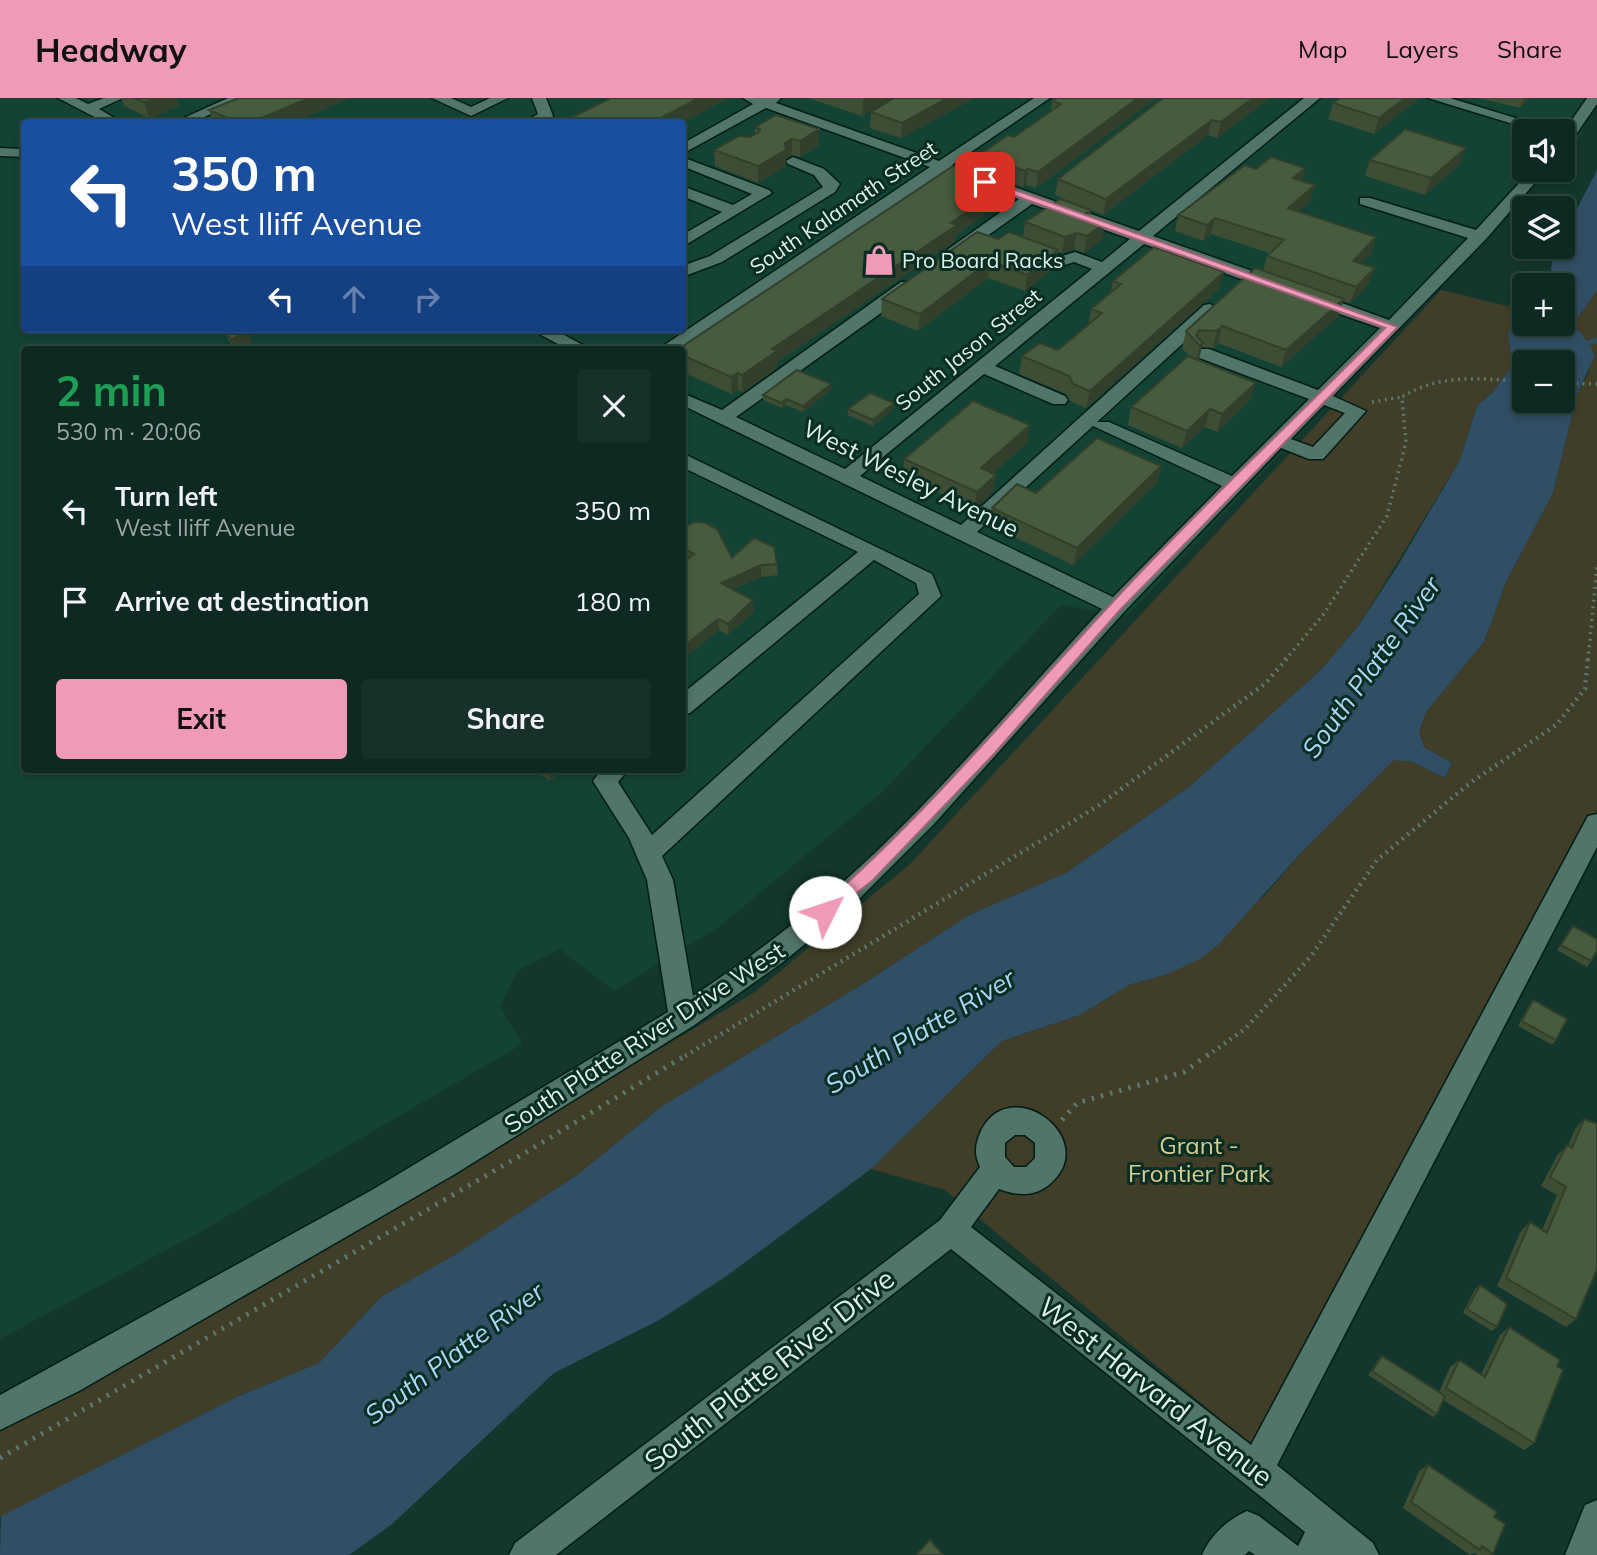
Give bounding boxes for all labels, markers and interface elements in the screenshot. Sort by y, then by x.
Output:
text: Headway [35,29,187,70]
text: Map [1298,34,1347,64]
text: Layers [1385,34,1459,64]
text: Share [1497,34,1562,64]
map controls [1512,119,1575,413]
button: sound [1512,119,1575,182]
street label: South Kalamath Street [744,135,942,279]
text: 350 m [171,142,317,203]
icon: left [56,147,147,238]
pin [955,152,1015,212]
icon: arrive [966,163,1004,201]
button: layers [1512,196,1575,259]
text: West Iliff Avenue [171,203,422,243]
shop icon: Pro Board Racks [862,243,896,277]
place label: Pro Board Racks [902,247,1063,273]
button: + [1512,273,1575,336]
icon: left [262,280,300,318]
icon: ahead [335,280,373,318]
icon: right [408,280,446,318]
street label: South Jason Street [890,282,1046,416]
button: − [1512,350,1575,413]
text: 2 min [56,364,167,417]
button: close [577,369,651,443]
street label: West Wesley Avenue [798,413,1024,543]
text: 530 m · 20:06 [56,417,201,446]
text: Turn left [115,480,217,513]
icon: left [56,492,94,530]
text: 350 m [575,494,651,527]
text: West Iliff Avenue [115,513,295,542]
water label: South Platte River [1294,569,1449,764]
icon: arrive [56,583,94,621]
text: Arrive at destination [115,585,370,618]
text: 180 m [575,585,651,618]
button: Exit [56,679,347,759]
button: Share [361,679,651,759]
position arrow [788,875,862,949]
street label: South Platte River Drive West [498,935,790,1139]
water label: South Platte River [819,960,1022,1101]
park label: Grant - Frontier Park [1128,1130,1271,1188]
street label: South Platte River Drive [637,1261,901,1477]
water label: South Platte River [358,1274,551,1431]
street label: West Harvard Avenue [1032,1289,1280,1493]

